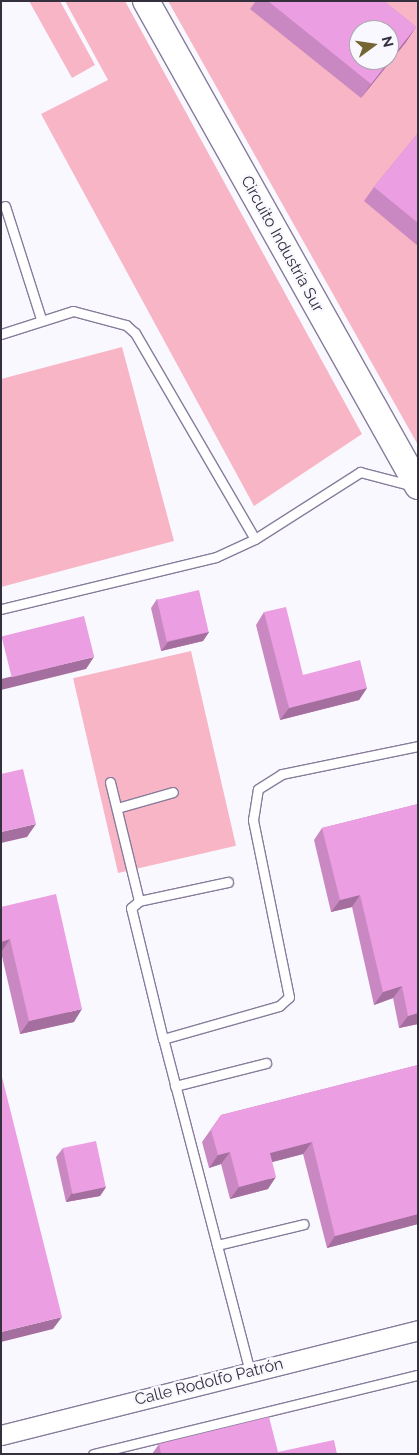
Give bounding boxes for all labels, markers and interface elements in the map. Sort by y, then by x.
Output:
north arrow [349,20,399,70]
text: N [379,34,397,49]
street label: Circuito Industria Sur [237,172,327,316]
street label: Calle Rodolfo Patrón [133,1354,285,1410]

